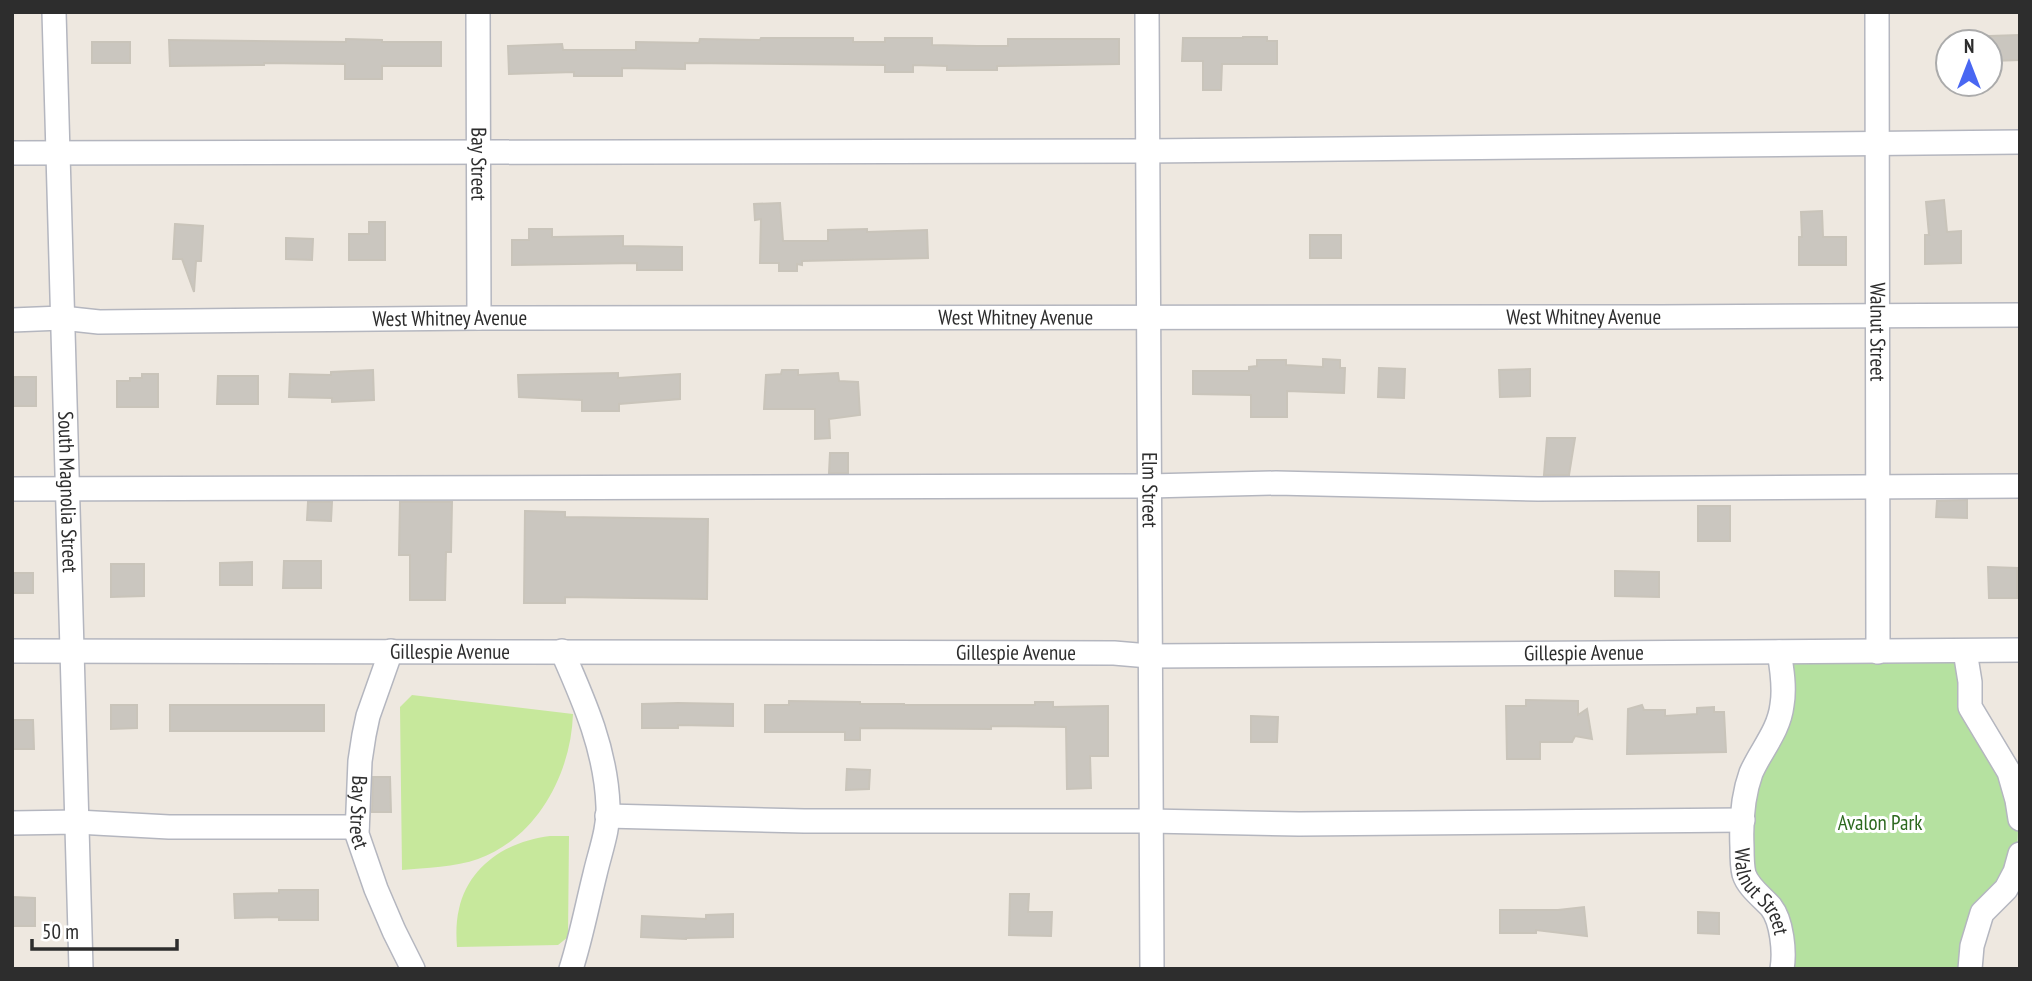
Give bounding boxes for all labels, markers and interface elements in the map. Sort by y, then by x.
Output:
north arrow [1934,28,2004,98]
text: N [1964,34,1974,58]
street label: Bay Street [465,127,493,201]
street label: Walnut Street [1864,283,1892,382]
street label: West Whitney Avenue [938,303,1093,331]
street label: West Whitney Avenue [1506,303,1661,330]
street label: West Whitney Avenue [372,304,527,332]
street label: South Magnolia Street [52,411,84,573]
street label: Elm Street [1136,452,1164,528]
street label: Gillespie Avenue [390,638,510,665]
street label: Gillespie Avenue [956,639,1076,666]
street label: Gillespie Avenue [1524,639,1644,666]
street label: Bay Street [344,775,375,853]
park label: Avalon Park [1838,809,1922,836]
street label: Walnut Street [1729,848,1795,937]
scale bar [32,908,177,952]
text: 50 m [42,918,79,945]

